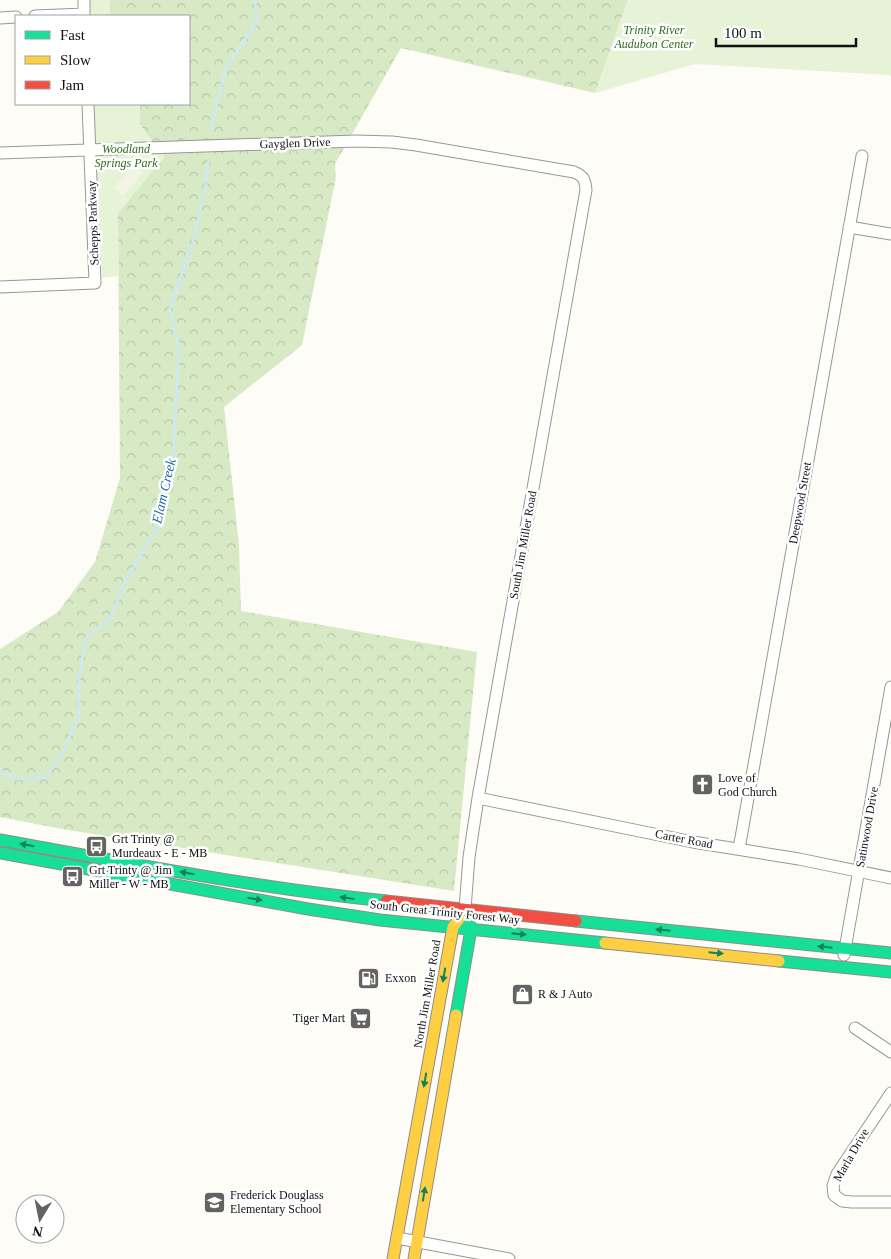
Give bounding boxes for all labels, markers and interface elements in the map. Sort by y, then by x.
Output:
legend [15,15,190,105]
scale bar [716,15,856,47]
park label: Trinity River Audubon Center [614,23,694,51]
text: 100 m [724,25,762,41]
text: Fast [60,27,86,43]
text: Slow [60,52,91,68]
text: Jam [60,77,84,93]
street label: Gayglen Drive [259,135,331,151]
park label: Woodland Springs Park [95,142,158,170]
street label: Schepps Parkway [85,180,101,266]
water label: Elam Creek [149,456,179,526]
street label: Deepwood Street [786,460,814,545]
street label: South Jim Miller Road [507,490,539,600]
place label: Love of God Church [718,771,777,799]
church icon: Love of God Church [690,773,714,797]
street label: Satinwood Drive [853,786,881,868]
street label: Carter Road [654,827,714,851]
place label: Grt Trinty @ Murdeaux - E - MB [112,832,207,860]
bus stop icon: Grt Trinty @ Murdeaux - E - MB [84,834,108,858]
one-way arrow [18,840,34,848]
place label: Grt Trinty @ Jim Miller - W - MB [89,863,172,891]
bus stop icon: Grt Trinty @ Jim Miller - W - MB [61,865,85,889]
one-way arrow [178,869,194,877]
one-way arrow [339,894,355,902]
one-way arrow [247,895,262,903]
street label: South Great Trinity Forest Way [369,897,521,927]
one-way arrow [655,926,671,934]
one-way arrow [511,930,527,938]
street label: North Jim Miller Road [411,939,443,1049]
one-way arrow [817,943,833,951]
one-way arrow [708,949,724,957]
fuel station icon: Exxon [357,966,381,990]
one-way arrow [440,968,448,984]
place label: Exxon [385,971,416,985]
shop icon: R & J Auto [510,982,534,1006]
place label: R & J Auto [538,987,592,1001]
supermarket icon: Tiger Mart [349,1006,373,1030]
place label: Tiger Mart [293,1011,346,1025]
one-way arrow [421,1072,429,1088]
street label: Marla Drive [830,1126,872,1184]
one-way arrow [421,1185,429,1201]
place label: Frederick Douglass Elementary School [230,1188,324,1216]
school or university icon: Frederick Douglass Elementary School [202,1190,226,1214]
north arrow [15,1194,65,1244]
text: N [32,1223,44,1240]

